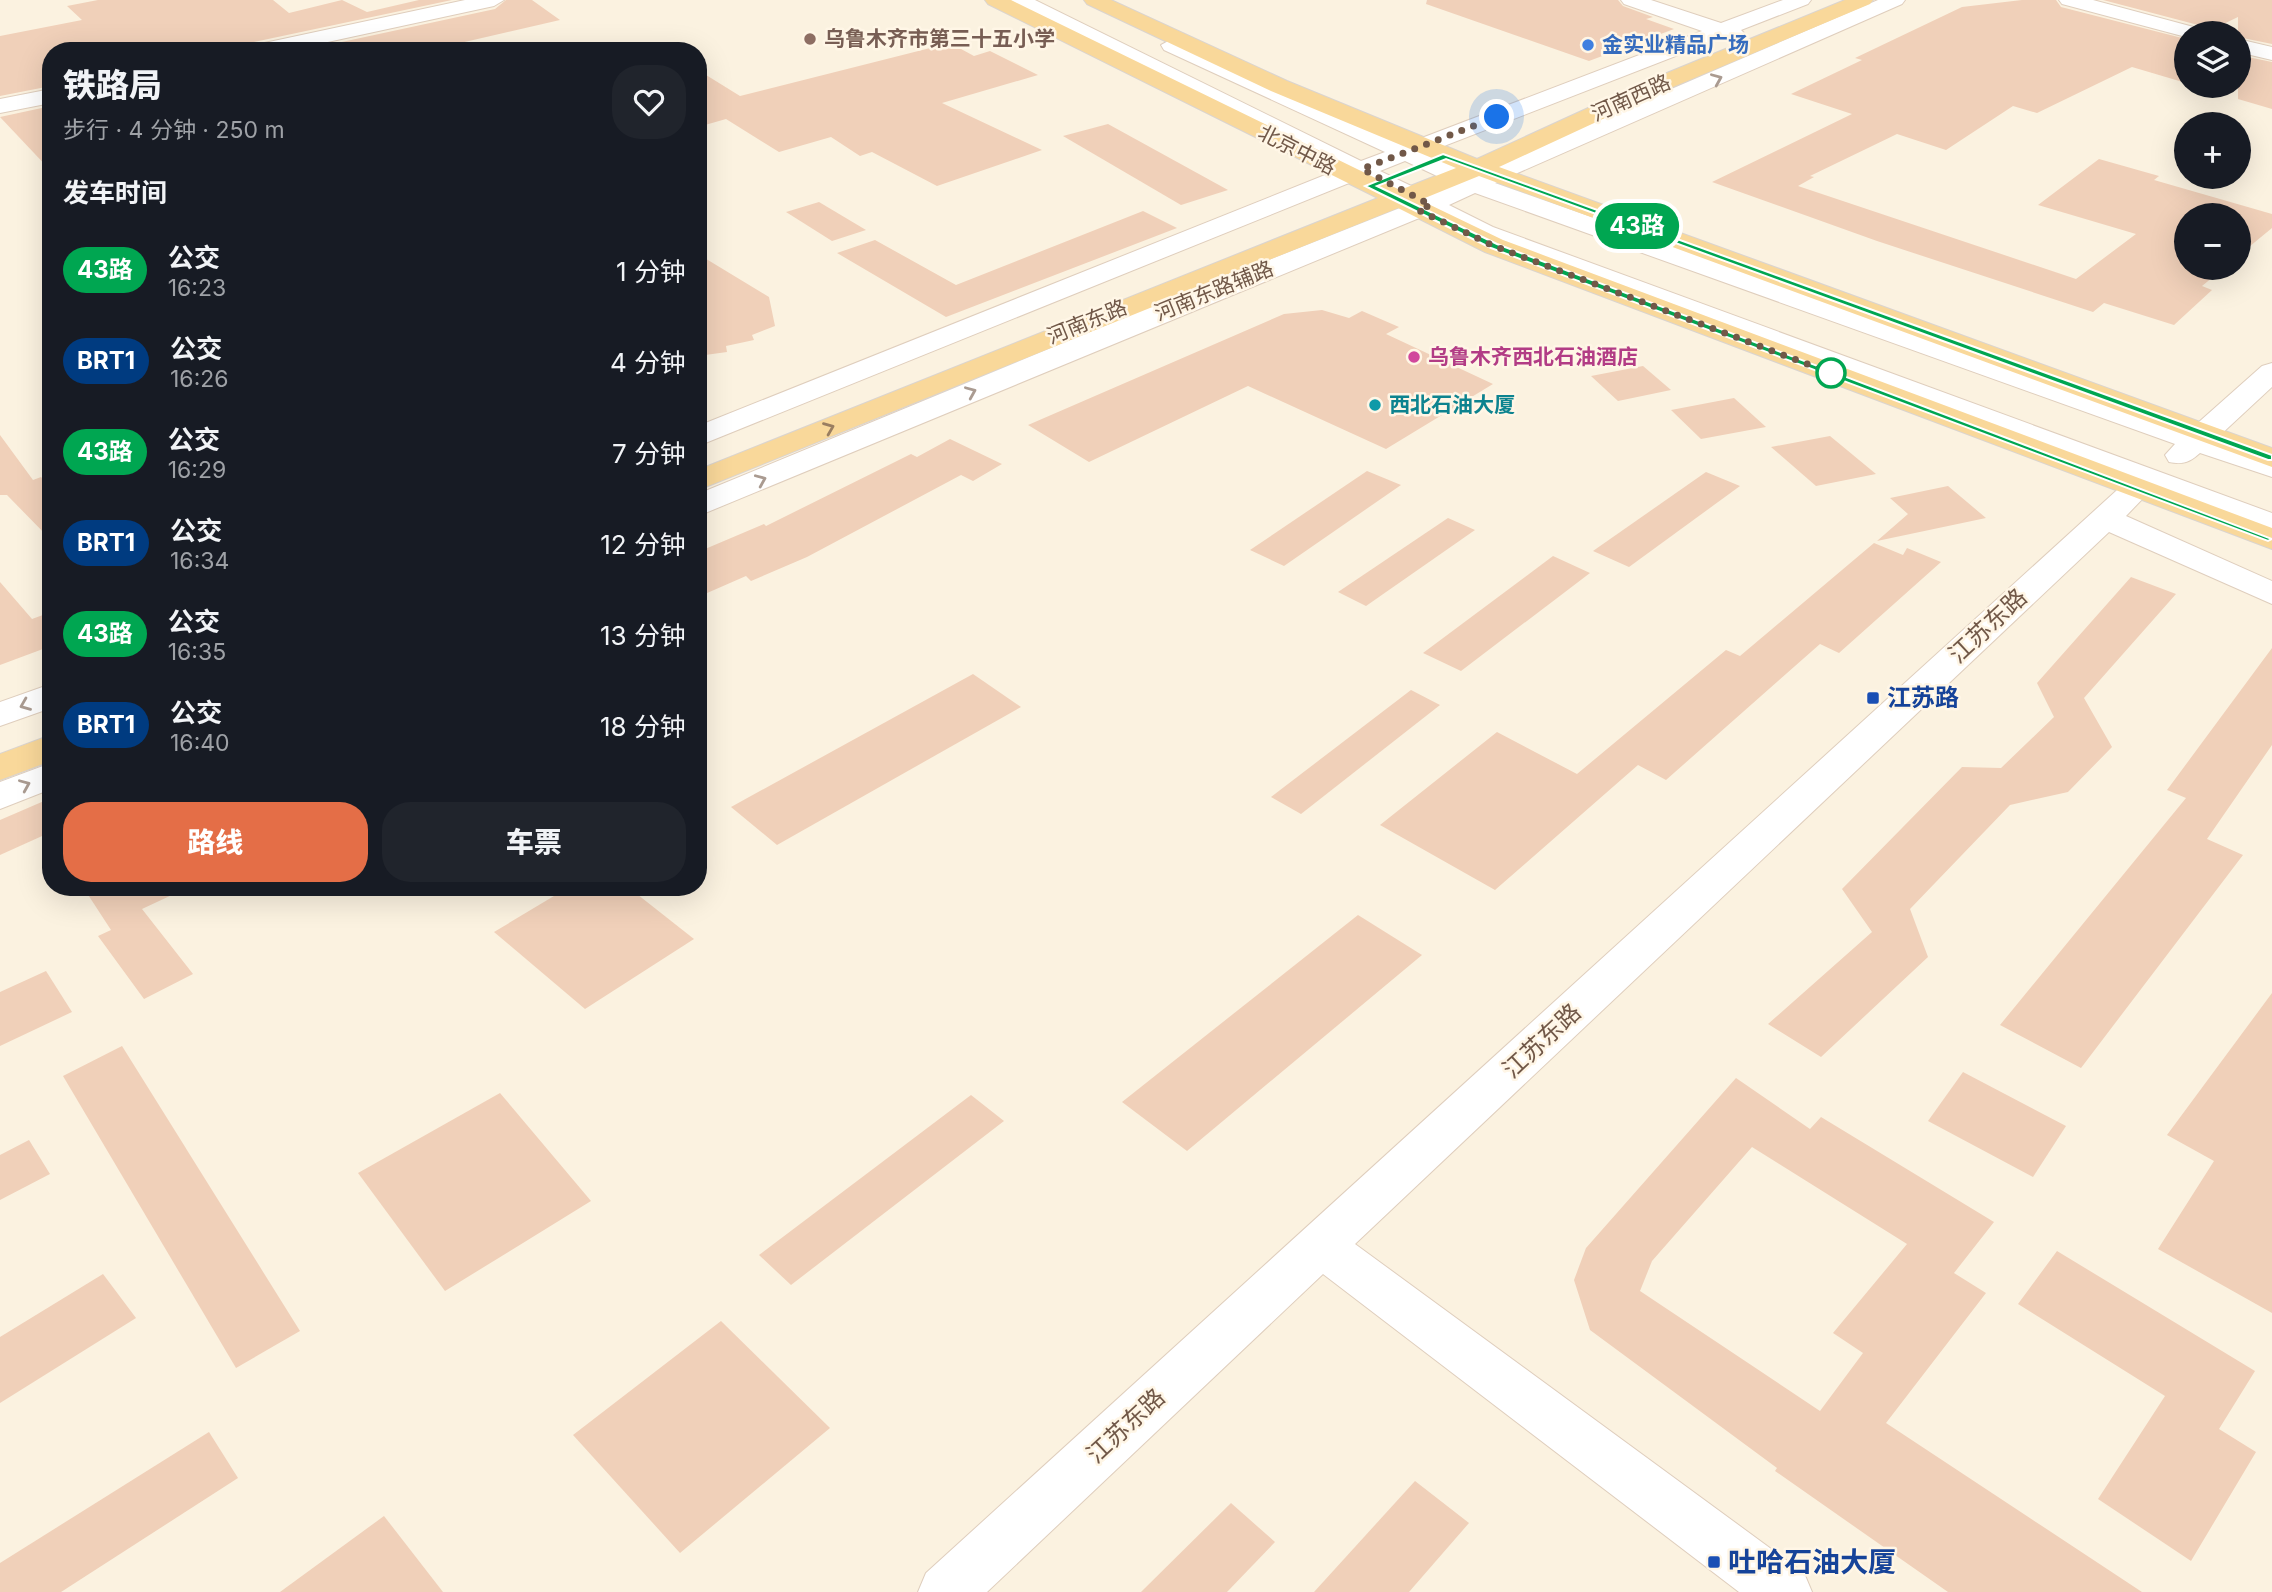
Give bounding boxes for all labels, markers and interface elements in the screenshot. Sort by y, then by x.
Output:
map controls [2174,21,2251,280]
button: layers [2174,21,2251,98]
place label: 乌鲁木齐市第三十五小学 [824,26,1055,51]
marker: 乌鲁木齐市第三十五小学 [802,31,818,47]
place label: 金实业精品广场 [1602,32,1749,57]
marker: 金实业精品广场 [1580,37,1596,53]
text: 铁路局 [63,65,162,105]
button: heart [612,65,686,139]
street label: 河南西路 [1587,69,1674,126]
one-way arrow [1710,73,1722,87]
your location [1479,99,1514,134]
button: + [2174,112,2251,189]
text: 步行 · 4 分钟 · 250 m [63,116,285,144]
street label: 北京中路 [1254,119,1340,180]
text: 发车时间 [63,177,167,208]
line badge: 43路 [1597,203,1677,249]
button: − [2174,203,2251,280]
text: 43路 [1609,211,1665,240]
text: 公交 [168,242,220,273]
text: 43路 [77,255,133,284]
street label: 河南东路辅路 [1151,255,1277,326]
text: 1 分钟 [616,256,686,287]
text: 16:23 [168,274,226,302]
street label: 河南东路 [1043,294,1130,349]
text: 公交 [170,333,222,364]
place label: 乌鲁木齐西北石油酒店 [1428,344,1638,369]
text: BRT1 [77,346,135,375]
text: 4 分钟 [610,347,686,378]
marker: 乌鲁木齐西北石油酒店 [1406,349,1422,365]
unlabelled marker [1816,358,1846,388]
text: 16:26 [170,365,229,393]
one-way arrow [964,386,976,400]
place label: 西北石油大厦 [1389,392,1515,417]
marker: 西北石油大厦 [1367,397,1383,413]
one-way arrow [823,422,835,436]
text: 公交 [168,424,220,455]
text: 43路 [77,437,133,466]
text: 7 分钟 [612,438,686,469]
text: 16:29 [168,456,226,484]
one-way arrow [754,474,766,488]
text: 公交 [170,515,222,546]
text: BRT1 [77,528,135,557]
text: 12 分钟 [600,529,686,560]
text: 16:34 [170,547,229,575]
street label: 江苏东路 [1943,582,2033,669]
text: 公交 [168,606,220,637]
text: 43路 [77,619,133,648]
text: 13 分钟 [600,620,686,651]
text: 16:35 [168,638,226,666]
place label: 江苏路 [1887,683,1959,712]
marker: 江苏路 [1865,690,1881,706]
one-way arrow [20,696,32,710]
text: 公交 [170,697,222,728]
text: BRT1 [77,710,135,739]
text: 18 分钟 [600,711,686,742]
text: 16:40 [170,729,230,757]
one-way arrow [19,780,31,794]
button: 路线 [63,802,368,882]
button: 车票 [382,802,686,882]
street label: 江苏东路 [1497,997,1587,1084]
street label: 江苏东路 [1081,1382,1171,1469]
place label: 吐哈石油大厦 [1728,1545,1896,1579]
marker: 吐哈石油大厦 [1706,1554,1722,1570]

